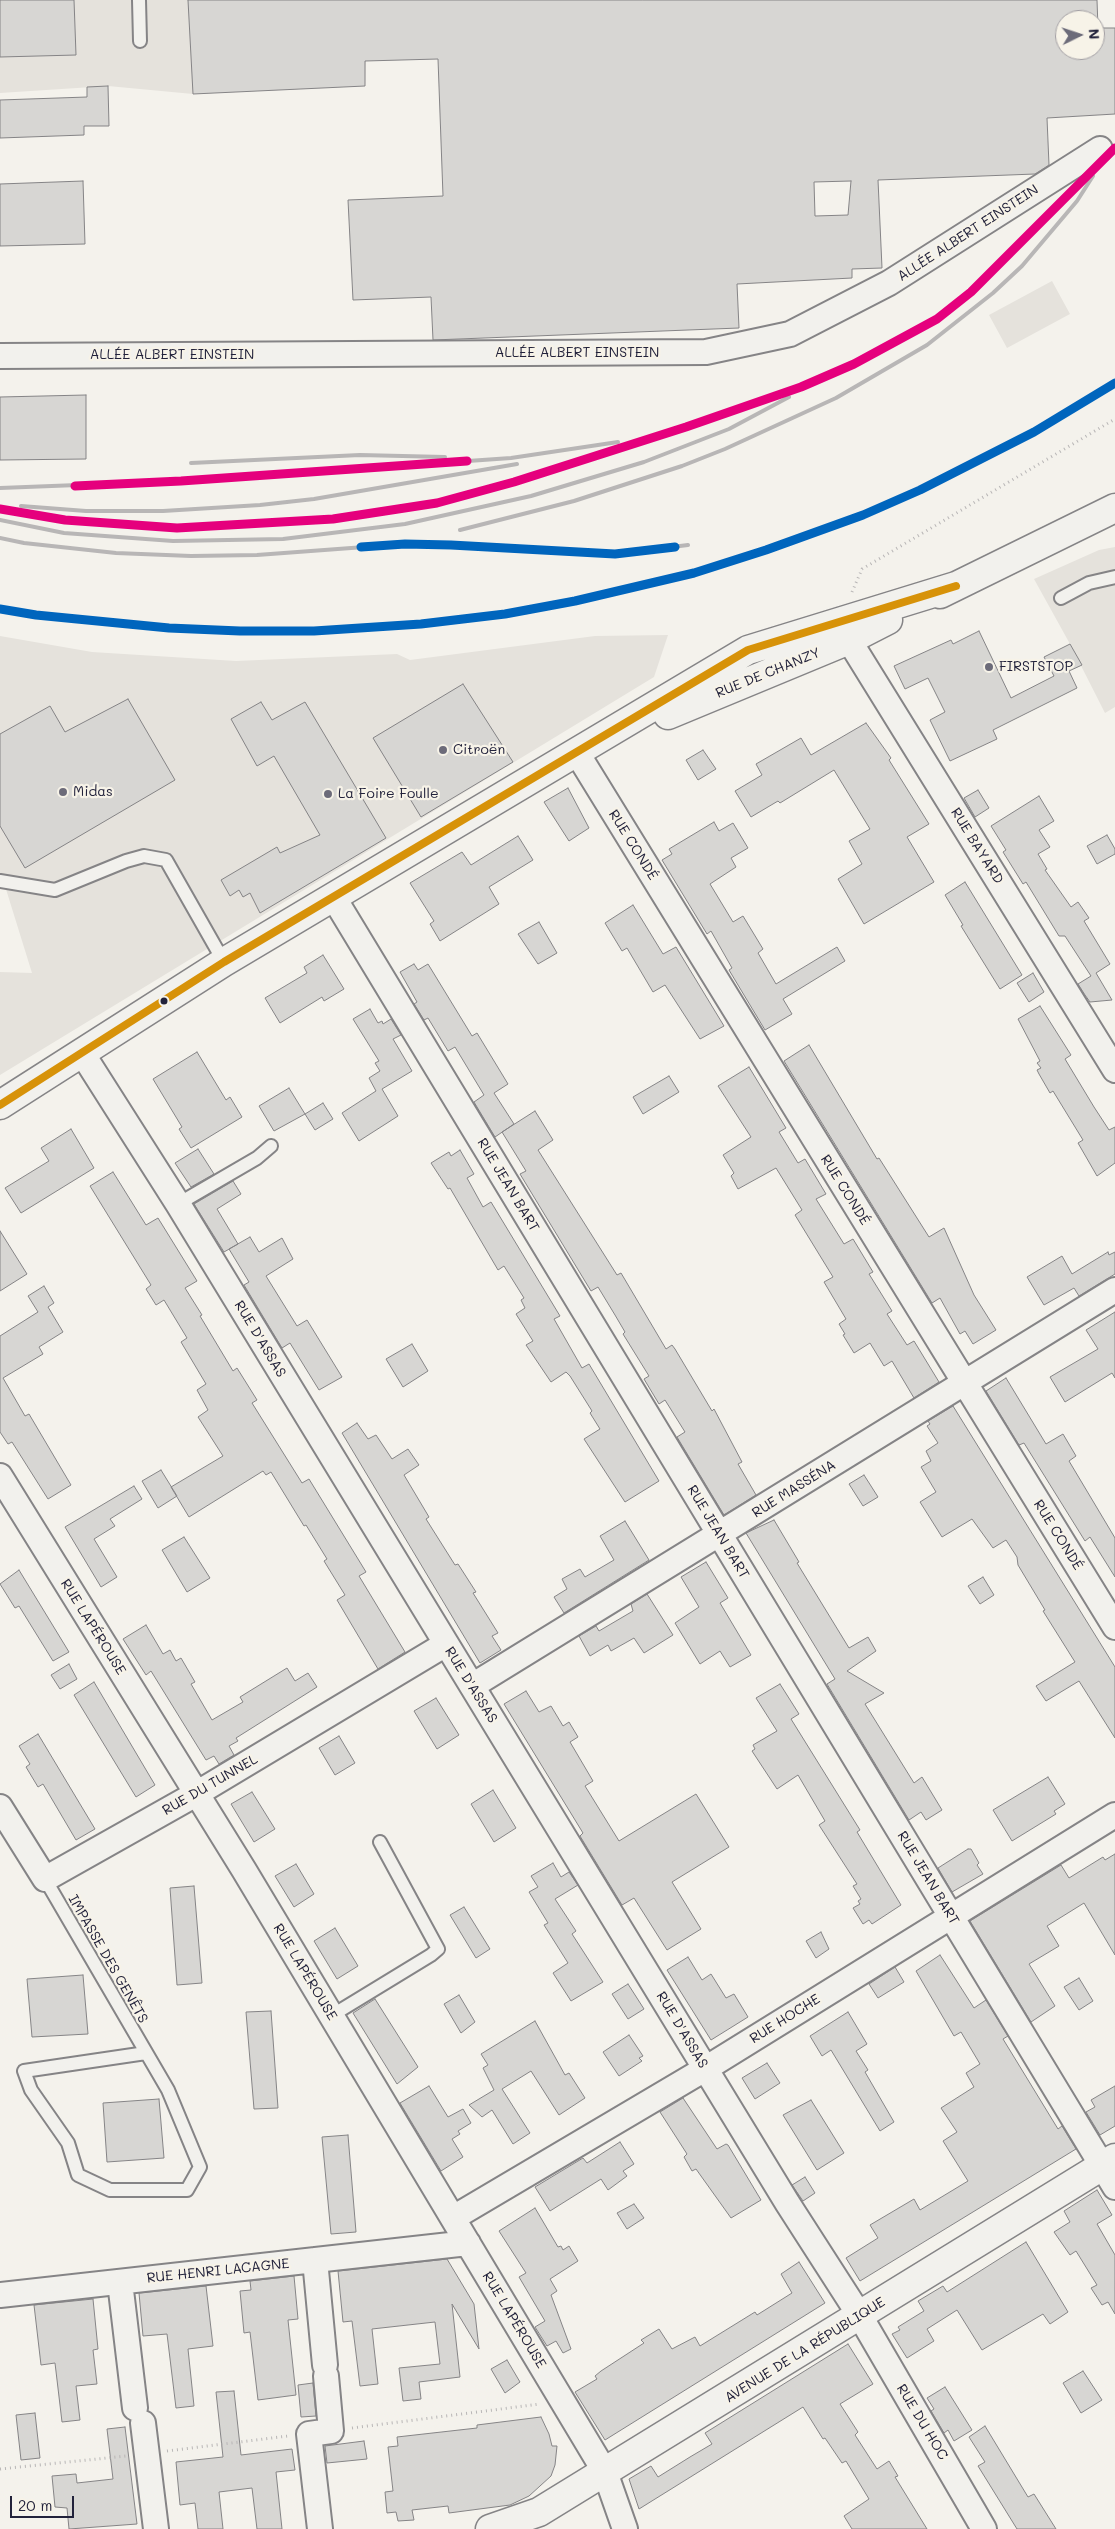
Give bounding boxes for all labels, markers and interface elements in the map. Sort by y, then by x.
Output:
north arrow [1055,10,1105,60]
text: N [1085,28,1104,40]
street label: ALLÉE ALBERT EINSTEIN [894,181,1042,285]
street label: ALLÉE ALBERT EINSTEIN [495,345,659,361]
street label: ALLÉE ALBERT EINSTEIN [90,347,254,363]
street label: RUE DE CHANZY [713,644,823,702]
place label: FIRSTSTOP [999,659,1073,675]
marker: FIRSTSTOP [983,661,995,673]
place label: Citroën [453,742,505,758]
marker: Citroën [437,744,449,756]
place label: Midas [73,784,113,800]
marker: Midas [57,786,69,798]
place label: La Foire Foulle [338,786,439,802]
marker: La Foire Foulle [322,788,334,800]
street label: RUE BAYARD [947,805,1007,887]
street label: RUE CONDÉ [605,807,661,883]
unlabelled marker [159,996,169,1006]
street label: RUE JEAN BART [473,1135,543,1235]
street label: RUE CONDÉ [817,1152,873,1228]
street label: RUE D'ASSAS [231,1298,289,1380]
street label: RUE MASSÉNA [749,1457,839,1521]
street label: RUE JEAN BART [683,1482,753,1582]
street label: RUE CONDÉ [1030,1497,1086,1573]
street label: RUE LAPÉROUSE [57,1576,129,1678]
street label: RUE D'ASSAS [441,1644,501,1726]
street label: RUE DU TUNNEL [159,1751,261,1819]
street label: RUE JEAN BART [893,1828,963,1928]
street label: IMPASSE DES GENÊTS [64,1892,152,2026]
street label: RUE LAPÉROUSE [270,1921,340,2023]
street label: RUE D'ASSAS [653,1989,711,2071]
street label: RUE HOCHE [747,1991,823,2047]
street label: RUE HENRI LACAGNE [146,2255,290,2287]
street label: RUE LAPÉROUSE [479,2269,549,2371]
street label: AVENUE DE LA RÉPUBLIQUE [722,2294,888,2406]
street label: RUE DU HOC [893,2381,951,2463]
scale bar [12,2486,76,2518]
text: 20 m [18,2495,52,2515]

